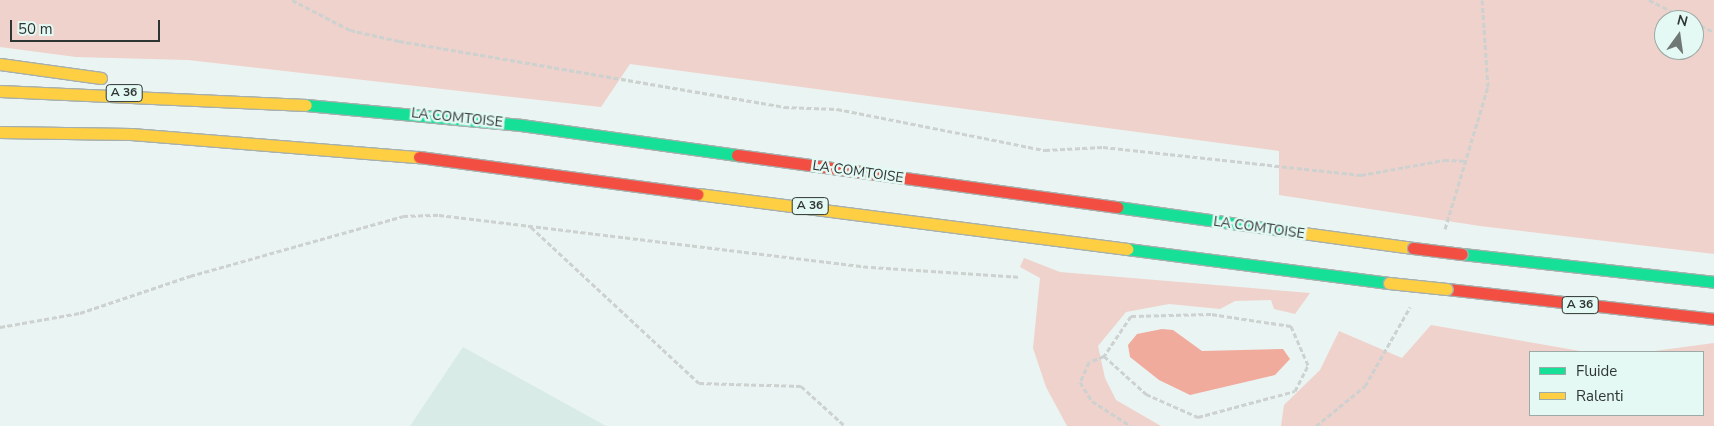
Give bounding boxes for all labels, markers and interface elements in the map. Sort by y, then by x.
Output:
scale bar [12,10,162,42]
north arrow [1654,10,1704,60]
text: N [1675,10,1690,31]
text: 50 m [18,19,53,39]
road number: A 36 [105,84,143,102]
street label: LA COMTOISE [410,105,504,131]
street label: LA COMTOISE [811,157,905,187]
road number: A 36 [791,197,829,216]
street label: LA COMTOISE [1212,213,1306,243]
road number: A 36 [1561,296,1599,314]
legend [1529,351,1704,416]
text: Fluide [1576,361,1617,381]
text: Ralenti [1576,386,1624,406]

